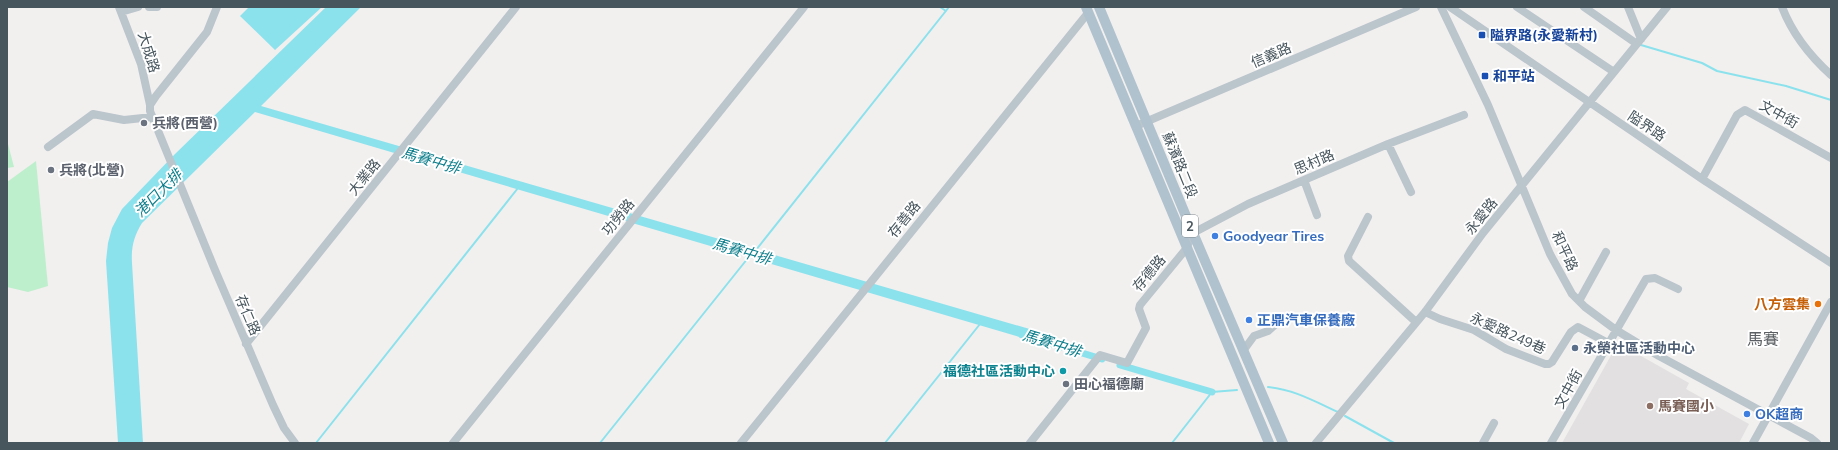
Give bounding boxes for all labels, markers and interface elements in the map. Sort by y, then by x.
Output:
place label: 隘界路(永愛新村) [1490,26,1598,44]
street label: 大成路 [134,29,164,75]
marker: 隘界路(永愛新村) [1477,30,1487,40]
street label: 信義路 [1248,39,1294,71]
place label: 和平站 [1493,67,1535,85]
marker: 和平站 [1480,71,1490,81]
street label: 文中街 [1756,96,1802,132]
street label: 隘界路 [1625,107,1669,145]
place label: 兵將(西營) [152,114,218,132]
marker: 兵將(西營) [139,118,149,128]
street label: 蘇濱路二段 [1159,129,1201,201]
water label: 馬賽中排 [400,143,464,178]
street label: 思村路 [1291,146,1337,178]
street label: 大業路 [344,155,384,199]
place label: 兵將(北營) [59,161,125,179]
water label: 港口大排 [130,164,187,221]
marker: 兵將(北營) [46,165,56,175]
street label: 永愛路 [1461,194,1501,238]
street label: 功勞路 [598,195,638,239]
street label: 存善路 [884,197,924,241]
road number: 2 [1182,215,1198,237]
place label: Goodyear Tires [1223,227,1324,245]
street label: 和平路 [1548,228,1582,274]
marker: Goodyear Tires [1210,231,1220,241]
water label: 馬賽中排 [711,234,775,269]
street label: 存德路 [1129,251,1169,295]
street label: 存仁路 [232,292,264,338]
place label: 八方雲集 [1754,295,1810,313]
marker: 八方雲集 [1813,299,1823,309]
street label: 永愛路249巷 [1467,308,1549,358]
place label: 正鼎汽車保養廠 [1257,311,1355,329]
marker: 正鼎汽車保養廠 [1244,315,1254,325]
water label: 馬賽中排 [1021,325,1085,361]
district label: 馬賽 [1747,329,1779,349]
place label: 永榮社區活動中心 [1583,339,1695,357]
marker: 永榮社區活動中心 [1570,343,1580,353]
place label: 福德社區活動中心 [943,362,1055,380]
marker: 福德社區活動中心 [1058,366,1068,376]
street label: 文中街 [1550,366,1586,412]
place label: 田心福德廟 [1074,375,1144,393]
marker: 田心福德廟 [1061,379,1071,389]
place label: 馬賽國小 [1658,397,1714,415]
marker: 馬賽國小 [1645,401,1655,411]
place label: OK超商 [1755,405,1803,423]
marker: OK超商 [1742,409,1752,419]

